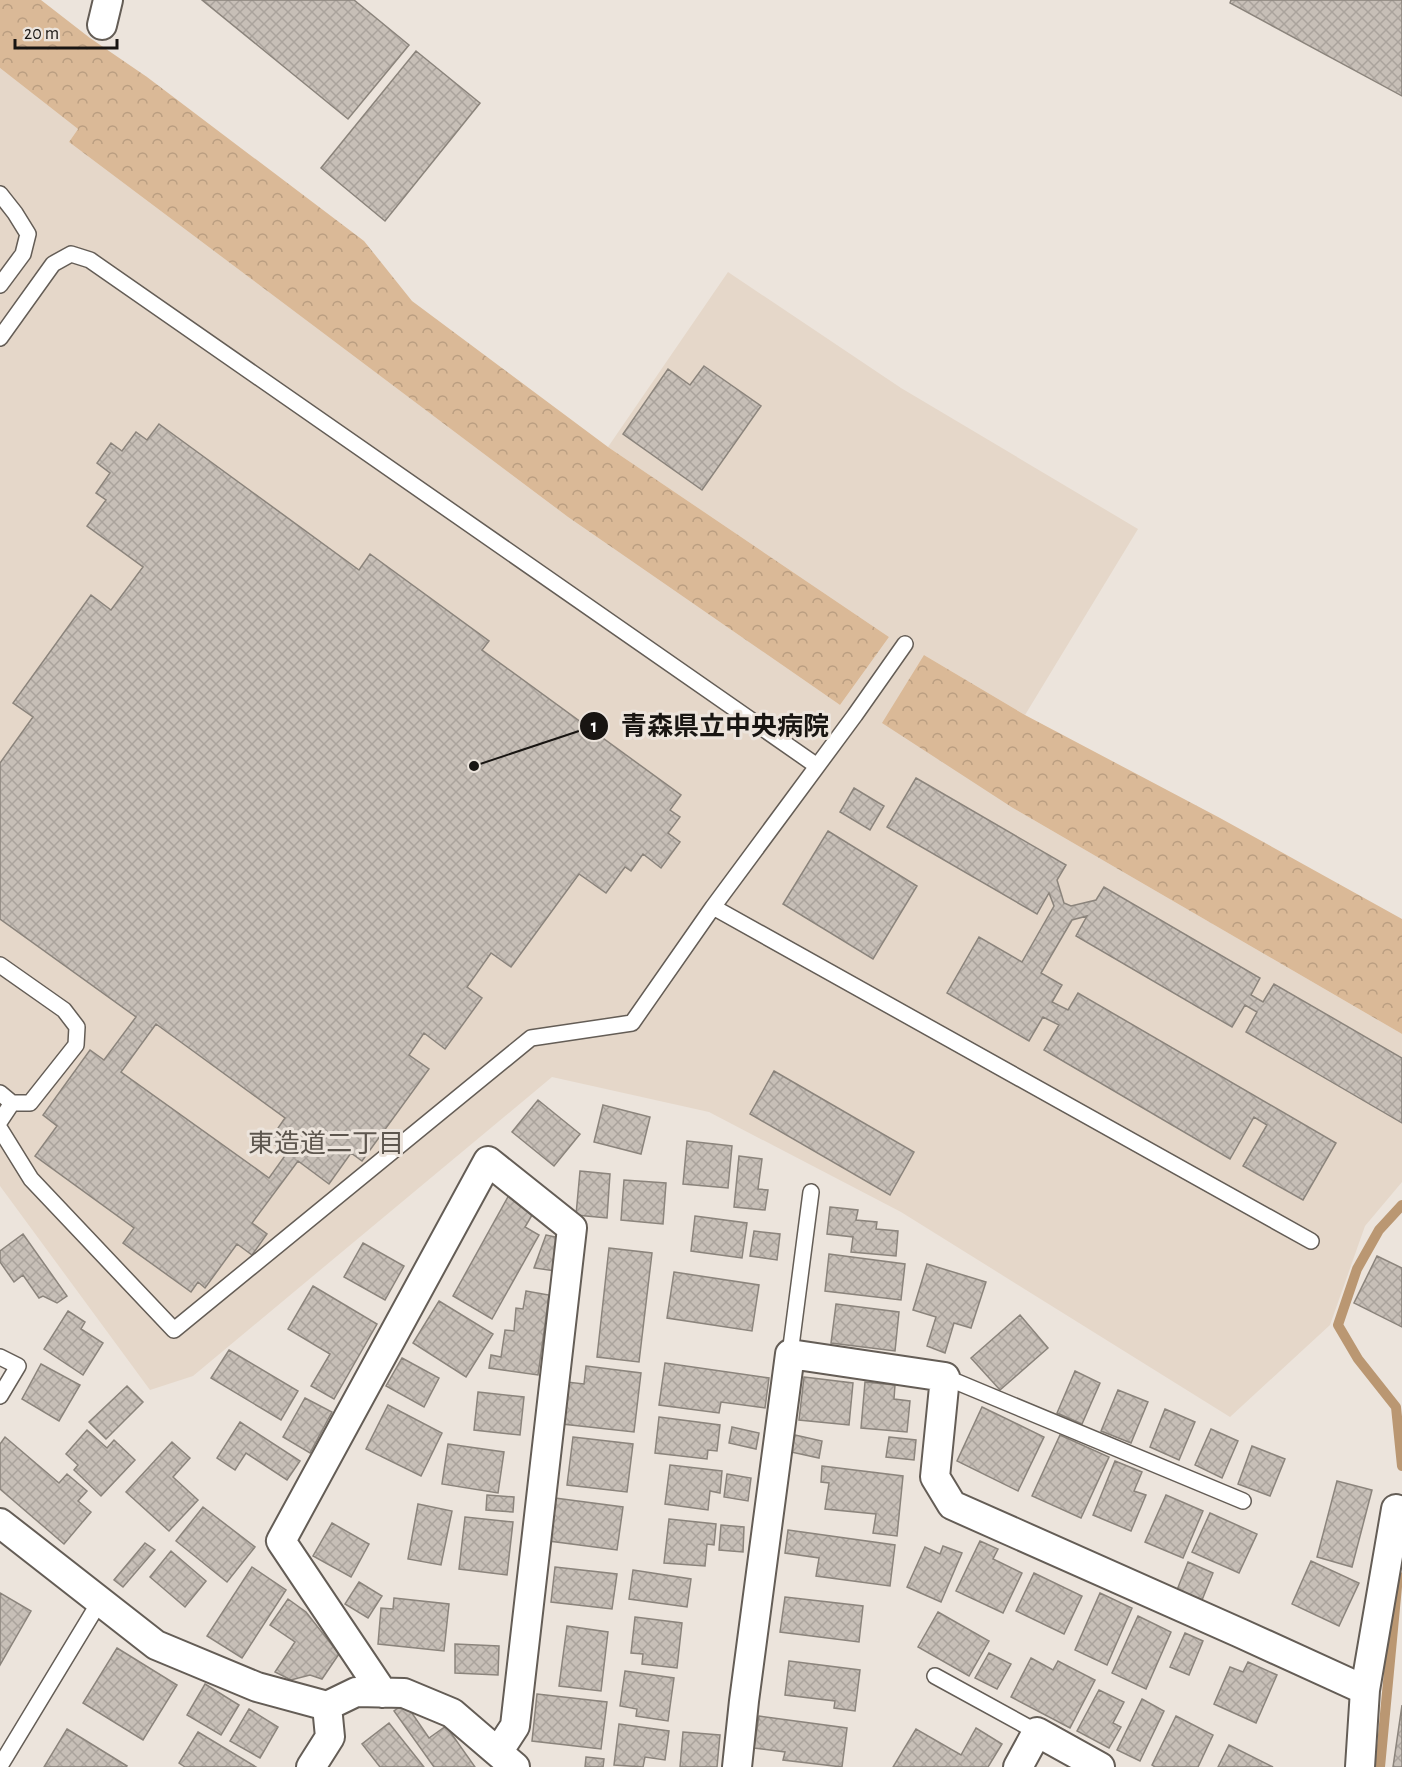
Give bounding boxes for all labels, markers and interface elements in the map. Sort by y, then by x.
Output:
scale bar [15,12,117,50]
text: 20 m [24,25,59,43]
callout: 青森県立中央病院 [579,704,841,748]
text: 青森県立中央病院 [621,712,829,740]
text: 1 [591,718,597,736]
district label: 東造道二丁目 [248,1130,404,1157]

